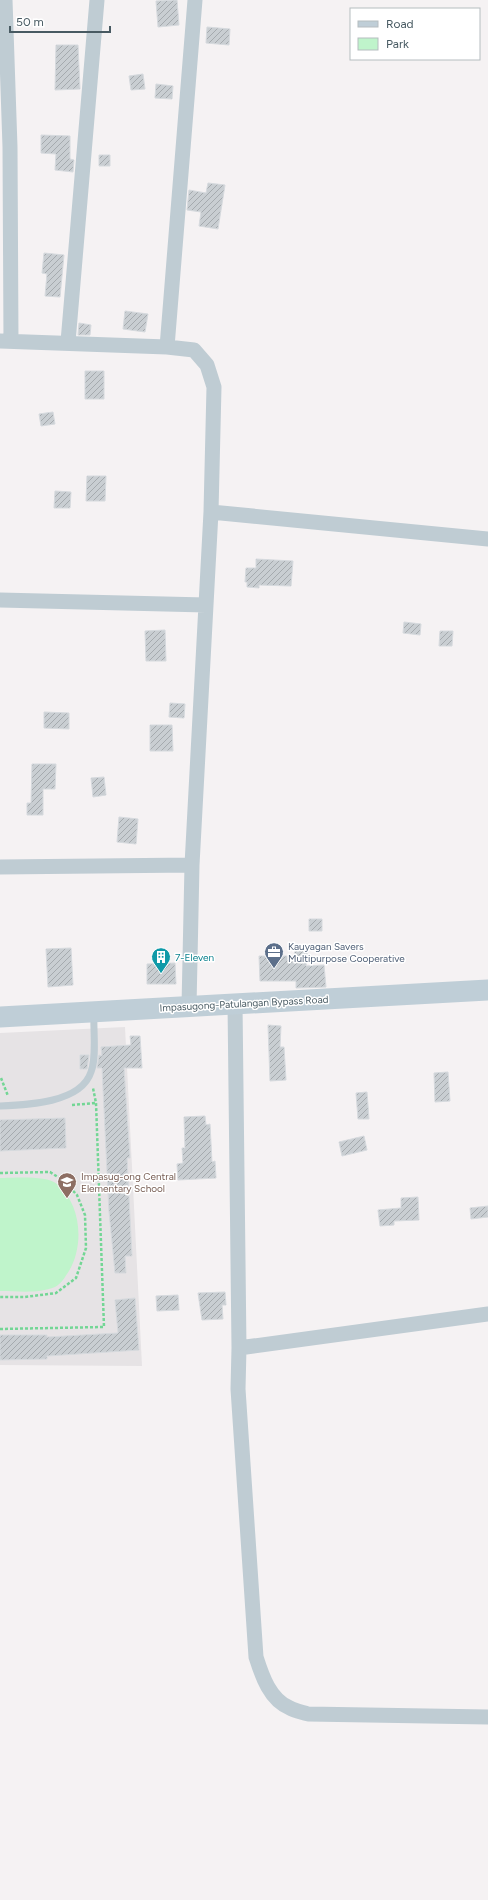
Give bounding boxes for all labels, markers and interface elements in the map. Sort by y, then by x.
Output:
scale bar [10,8,110,34]
legend [350,8,480,60]
text: 50 m [16,15,44,29]
text: Road [386,17,414,31]
text: Park [386,37,409,51]
place label: Kauyagan Savers Multipurpose Cooperative [288,940,405,965]
office icon: Kauyagan Savers Multipurpose Cooperative [263,941,285,969]
building icon: 7-Eleven [150,946,172,974]
place label: 7-Eleven [175,951,215,964]
street label: Impasugong-Patulangan Bypass Road [159,993,329,1014]
place label: Impasug-ong Central Elementary School [81,1170,176,1195]
school or university icon: Impasug-ong Central Elementary School [56,1171,78,1199]

